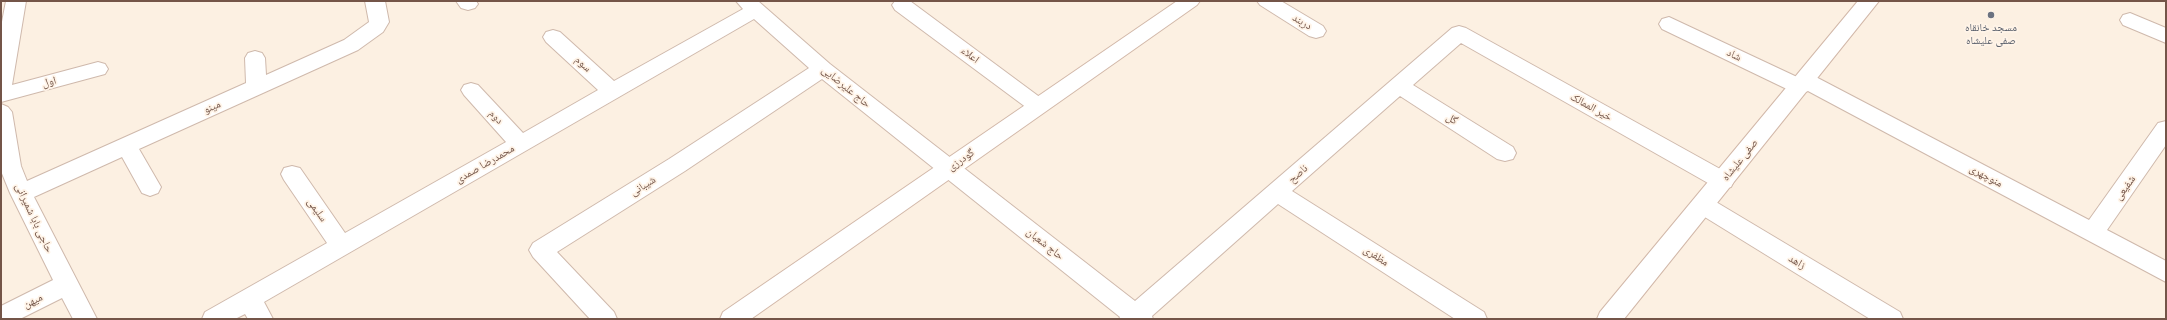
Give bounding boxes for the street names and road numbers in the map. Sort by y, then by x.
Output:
street label: دربند [1290,11,1314,33]
street label: اعلاء [958,44,982,66]
street label: شاد [1725,46,1743,64]
street label: سوم [572,53,594,75]
street label: حاج علیرضایی [819,63,873,111]
street label: اول [40,74,58,90]
street label: خیر الممالک [1568,90,1614,124]
street label: مینو [201,97,223,117]
street label: دوم [486,107,506,127]
street label: گل [1444,110,1460,128]
street label: صفی علیشاه [1719,136,1761,184]
street label: محمدرضا صمدی [453,142,517,186]
street label: گودرزی [945,146,977,174]
street label: ناصح [1285,162,1311,186]
street label: منوچهری [1967,162,2005,190]
street label: شیبانی [628,173,658,199]
street label: شفیعی [2112,173,2138,203]
street label: حاجی بابا شمیرانی [12,181,56,255]
street label: سلیمی [304,196,330,224]
street label: حاج شعبان [1024,225,1066,263]
street label: مظفری [1361,243,1391,269]
street label: زاهد [1786,252,1808,272]
street label: میهن [21,291,45,311]

